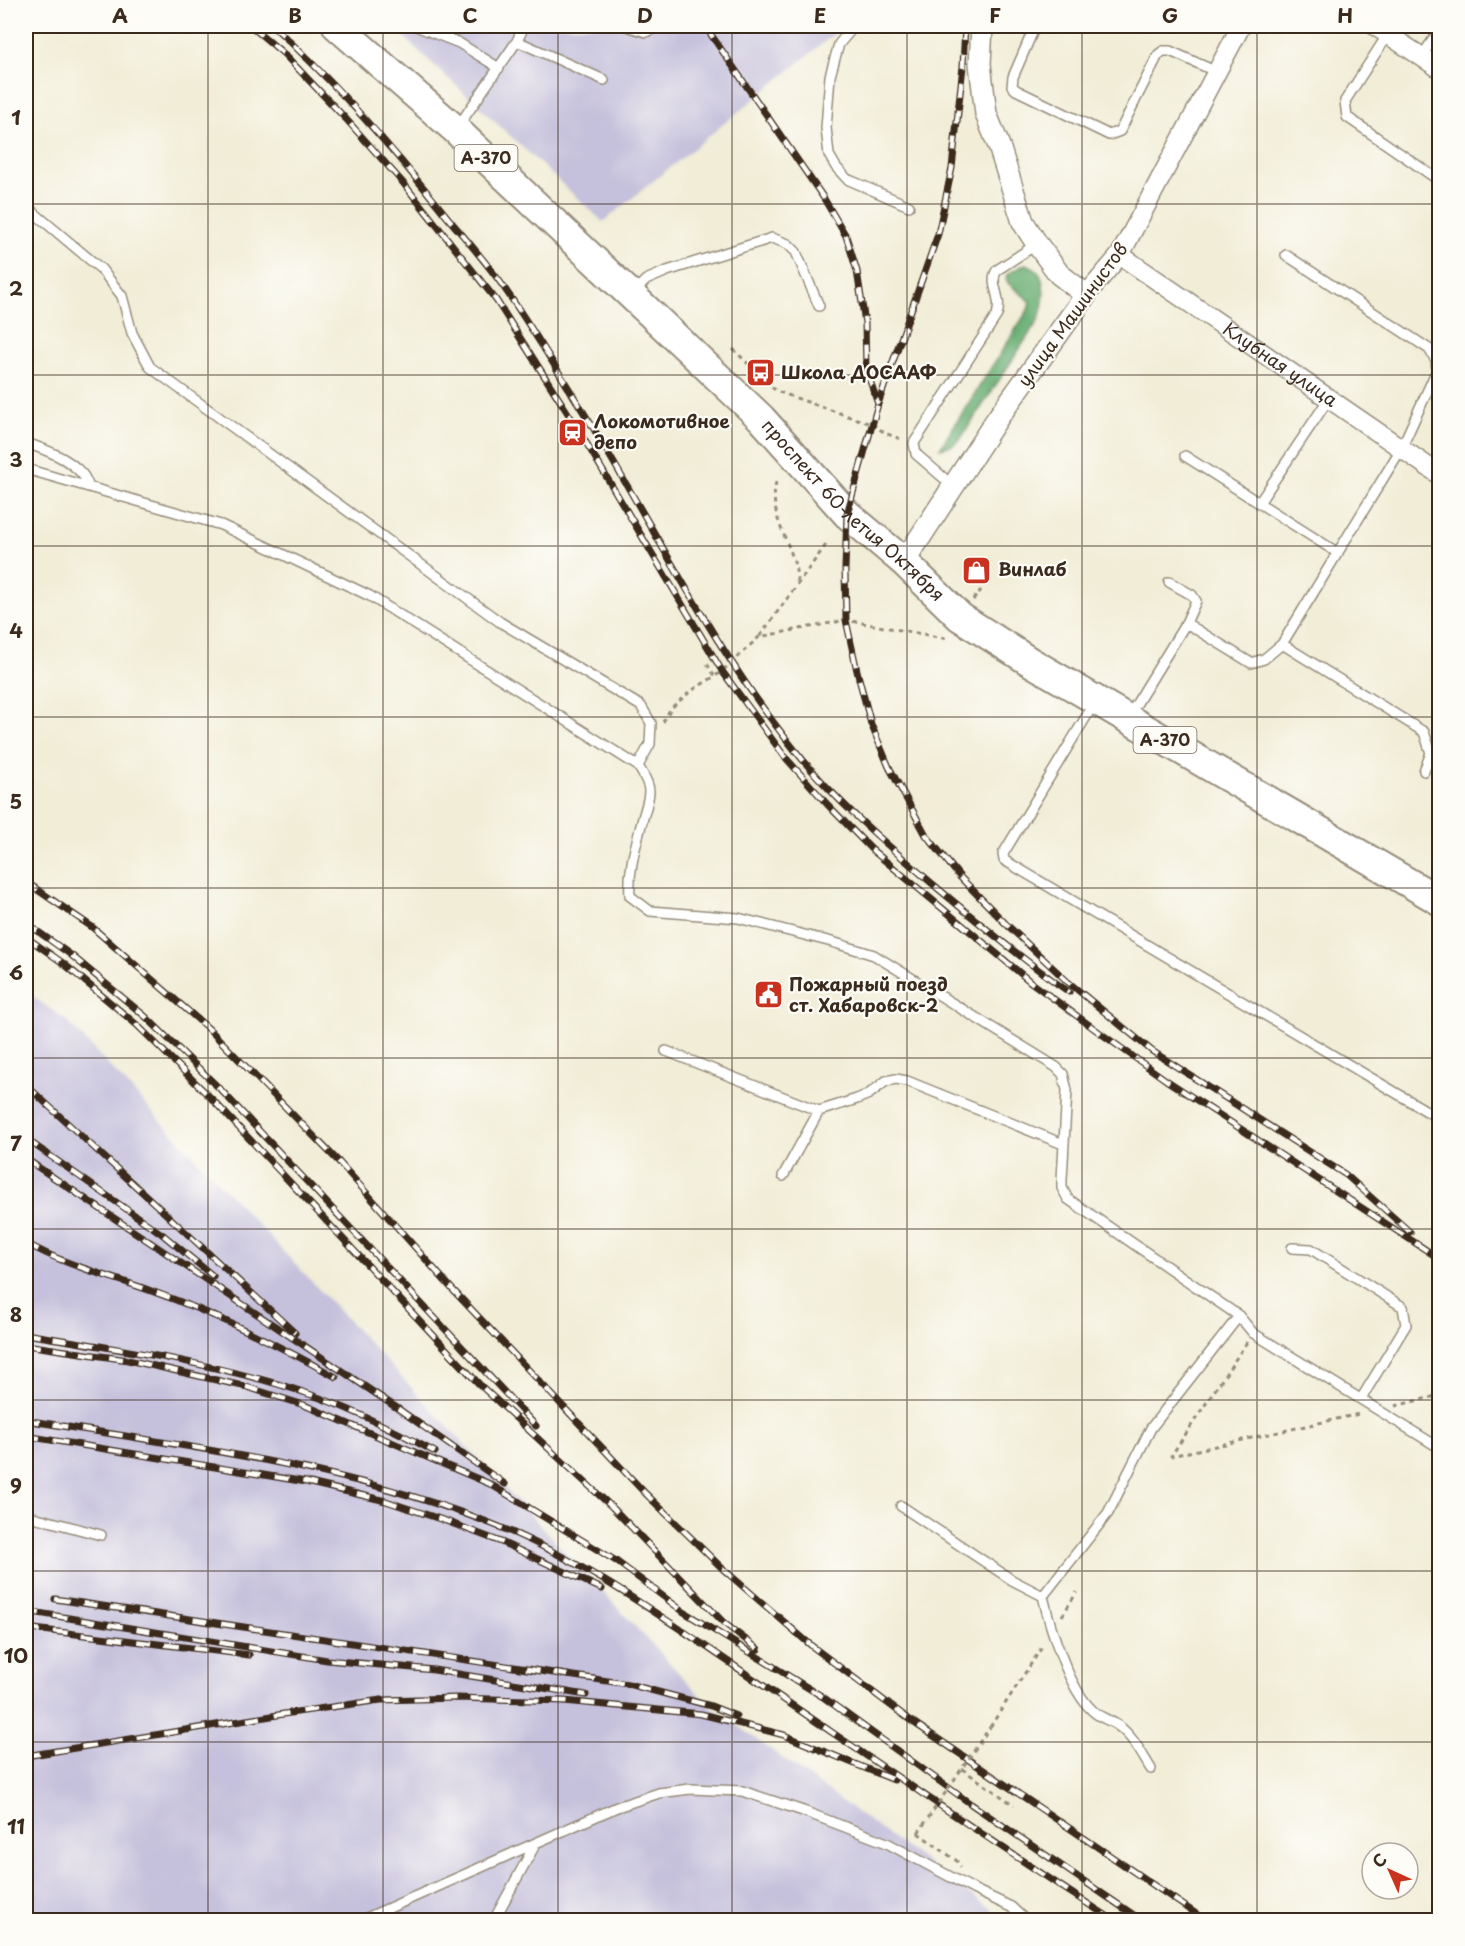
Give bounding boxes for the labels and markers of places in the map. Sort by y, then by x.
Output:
bus stop icon: Школа ДОСААФ [744,357,776,389]
place label: Школа ДОСААФ [781,358,937,385]
place label: Локомотивное депо [594,407,730,455]
station icon: Локомотивное депо [557,416,589,448]
shop icon: Винлаб [961,554,993,586]
place label: Винлаб [998,555,1066,582]
place label: Пожарный поезд ст. Хабаровск-2 [789,970,948,1018]
public building icon: Пожарный поезд ст. Хабаровск-2 [752,979,784,1011]

